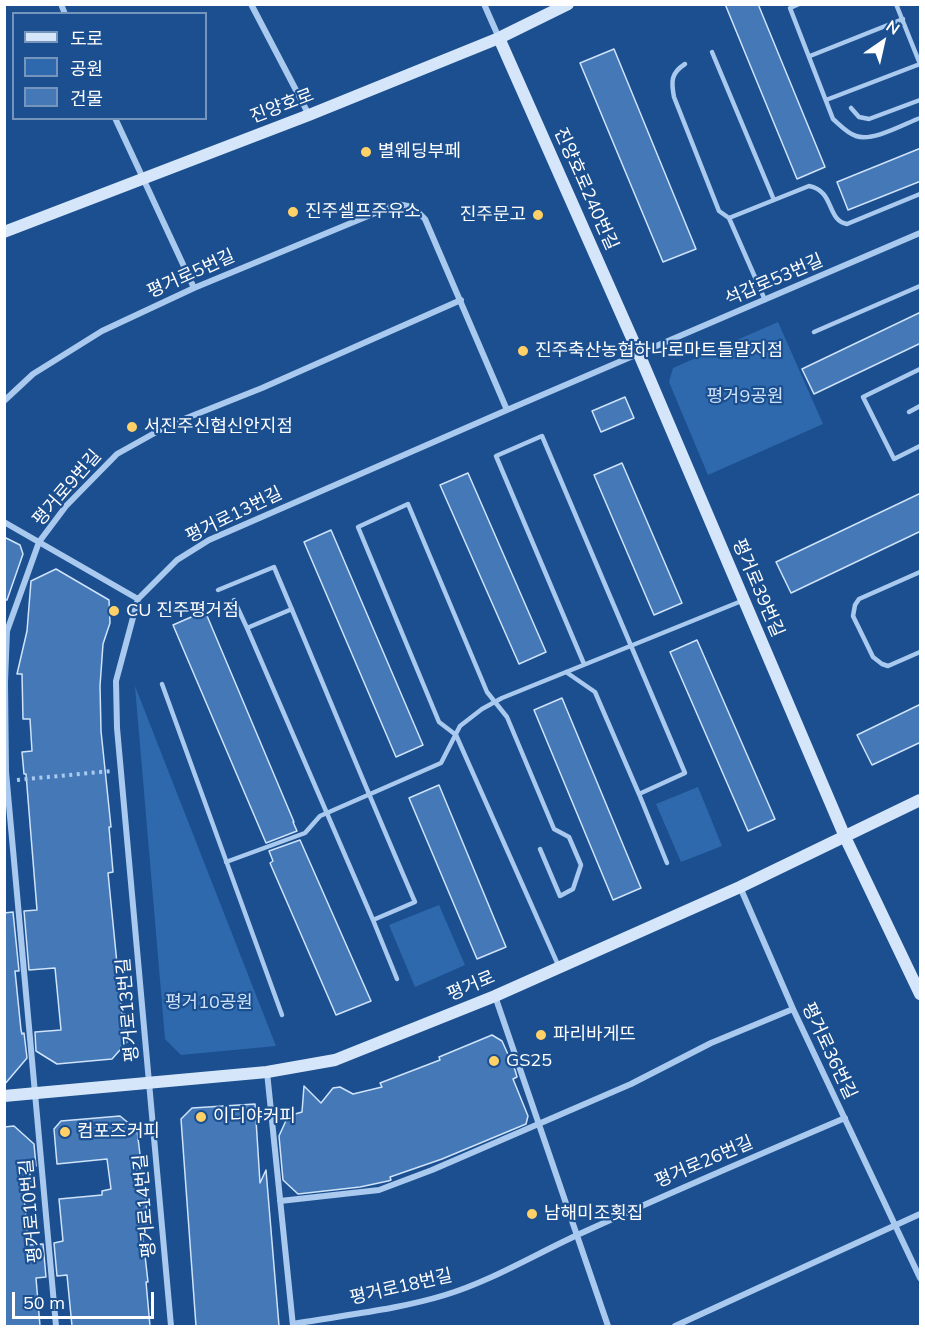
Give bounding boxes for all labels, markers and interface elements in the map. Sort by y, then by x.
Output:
legend [12,12,207,120]
north arrow [853,12,913,72]
text: N [882,15,904,39]
text: 도로 [70,27,103,50]
text: 공원 [70,57,103,80]
street label: 진양호로 [247,84,317,128]
text: 건물 [70,87,103,110]
street label: 진양호로240번길 [549,124,623,254]
place label: 별웨딩부페 [378,141,461,163]
marker: 별웨딩부페 [359,145,373,159]
place label: 진주셀프주유소 [305,201,421,223]
place label: 진주문고 [460,204,526,226]
marker: 진주셀프주유소 [286,205,300,219]
marker: 진주문고 [531,208,545,222]
street label: 평거로5번길 [144,245,238,303]
street label: 석갑로53번길 [722,250,826,310]
place label: 진주축산농협하나로마트들말지점 [535,340,783,362]
marker: 진주축산농협하나로마트들말지점 [516,344,530,358]
park label: 평거9공원 [706,386,784,408]
place label: 서진주신협신안지점 [144,416,293,438]
marker: 서진주신협신안지점 [125,420,139,434]
street label: 평거로9번길 [28,446,106,530]
street label: 평거로13번길 [182,482,286,548]
street label: 평거로39번길 [728,536,788,640]
place label: CU 진주평거점 [126,600,239,622]
marker: CU 진주평거점 [107,604,121,618]
street label: 평거로13번길 [113,957,143,1063]
street label: 평거로 [444,966,498,1006]
park label: 평거10공원 [165,992,253,1014]
street label: 평거로36번길 [797,999,861,1103]
place label: 파리바게뜨 [553,1024,636,1046]
marker: 파리바게뜨 [534,1028,548,1042]
place label: GS25 [506,1050,552,1072]
marker: GS25 [487,1054,501,1068]
place label: 이디야커피 [213,1106,296,1128]
marker: 이디야커피 [194,1110,208,1124]
place label: 컴포즈커피 [77,1121,160,1143]
marker: 컴포즈커피 [58,1125,72,1139]
street label: 평거로26번길 [652,1132,756,1192]
street label: 평거로14번길 [130,1153,160,1259]
street label: 평거로10번길 [16,1158,46,1264]
place label: 남해미조횟집 [544,1203,643,1225]
marker: 남해미조횟집 [525,1207,539,1221]
street label: 평거로18번길 [348,1265,454,1309]
scale bar [15,1280,158,1318]
text: 50 m [23,1291,65,1314]

